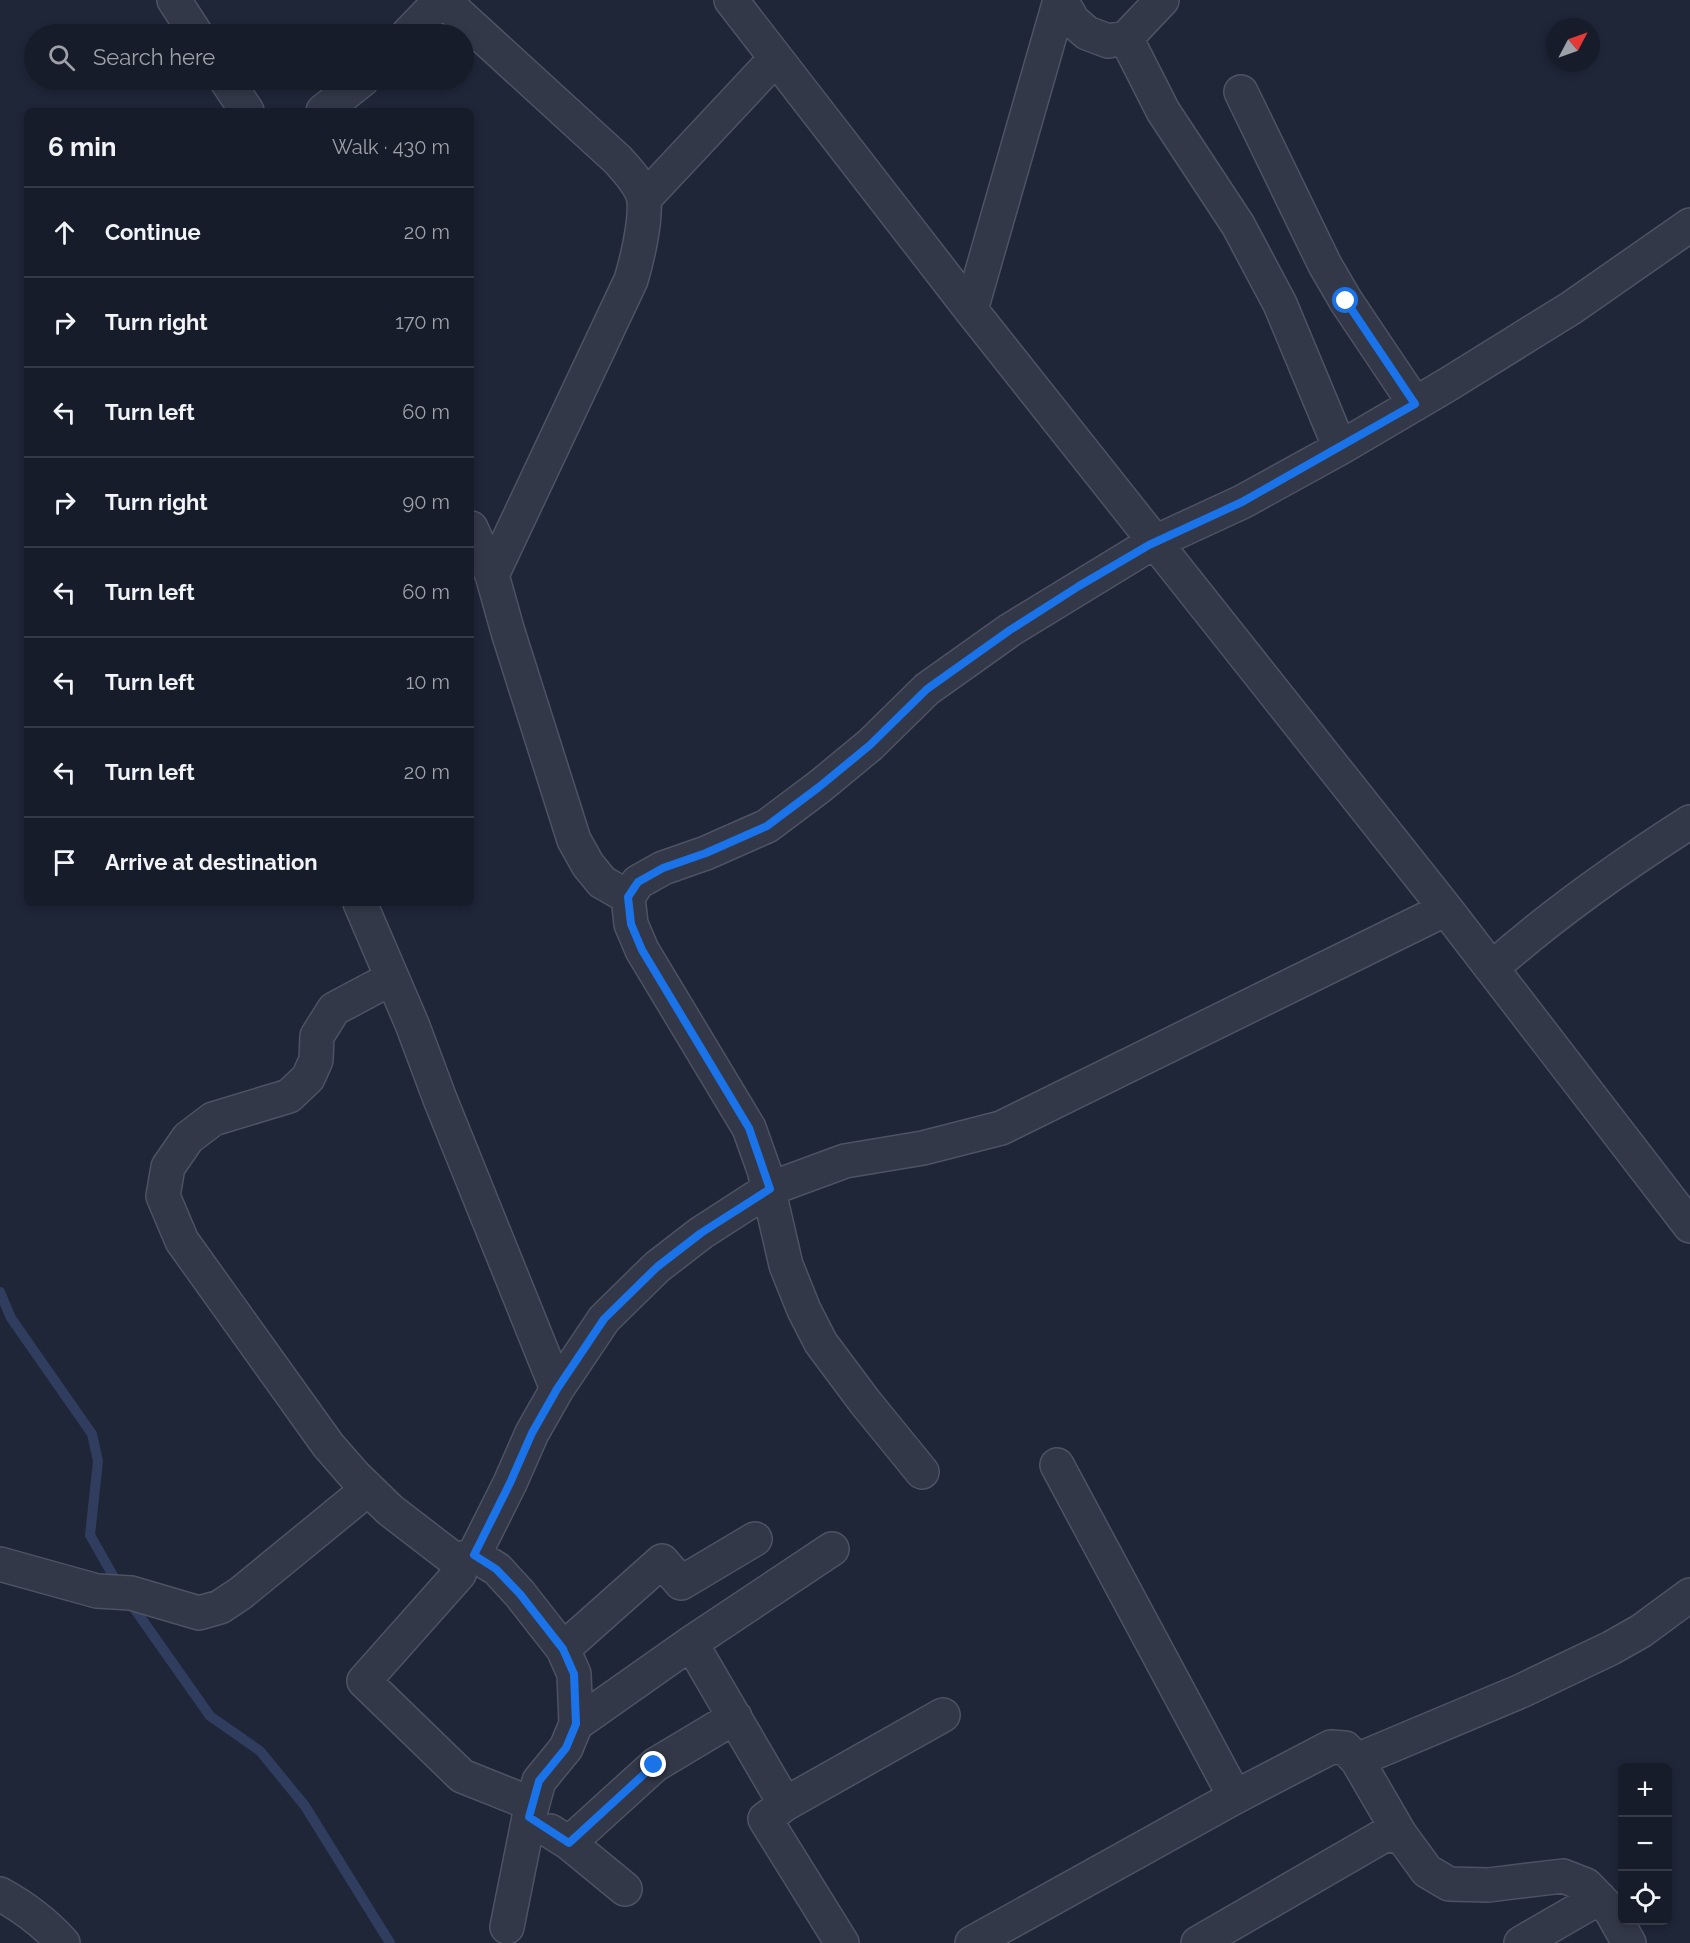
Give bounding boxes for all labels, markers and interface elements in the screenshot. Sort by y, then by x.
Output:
north arrow [1546,18,1600,72]
search box [24,24,474,90]
icon: search [45,41,78,74]
text: Search here [93,44,215,70]
text: 6 min [48,132,117,162]
text: Walk · 430 m [332,135,450,159]
icon: ahead [48,216,81,249]
text: Continue [105,219,201,245]
text: 20 m [404,220,450,244]
route start [1332,287,1358,313]
icon: right [48,306,81,339]
text: Turn right [105,309,208,335]
text: 170 m [395,310,450,334]
icon: left [48,396,81,429]
text: Turn left [105,399,195,425]
text: 60 m [402,400,450,424]
icon: right [48,486,81,519]
text: Turn right [105,489,208,515]
text: 90 m [403,490,450,514]
icon: left [48,576,81,609]
text: Turn left [105,579,195,605]
text: 60 m [402,580,450,604]
icon: left [48,666,81,699]
text: Turn left [105,669,195,695]
text: 10 m [406,670,450,694]
icon: left [48,756,81,789]
text: Turn left [105,759,195,785]
text: 20 m [404,760,450,784]
icon: arrive [48,846,81,879]
text: Arrive at destination [105,849,318,875]
route end [640,1751,666,1777]
map controls [1618,1763,1672,1925]
button: + [1618,1763,1672,1817]
button: − [1618,1817,1672,1871]
button: locate [1618,1871,1672,1925]

